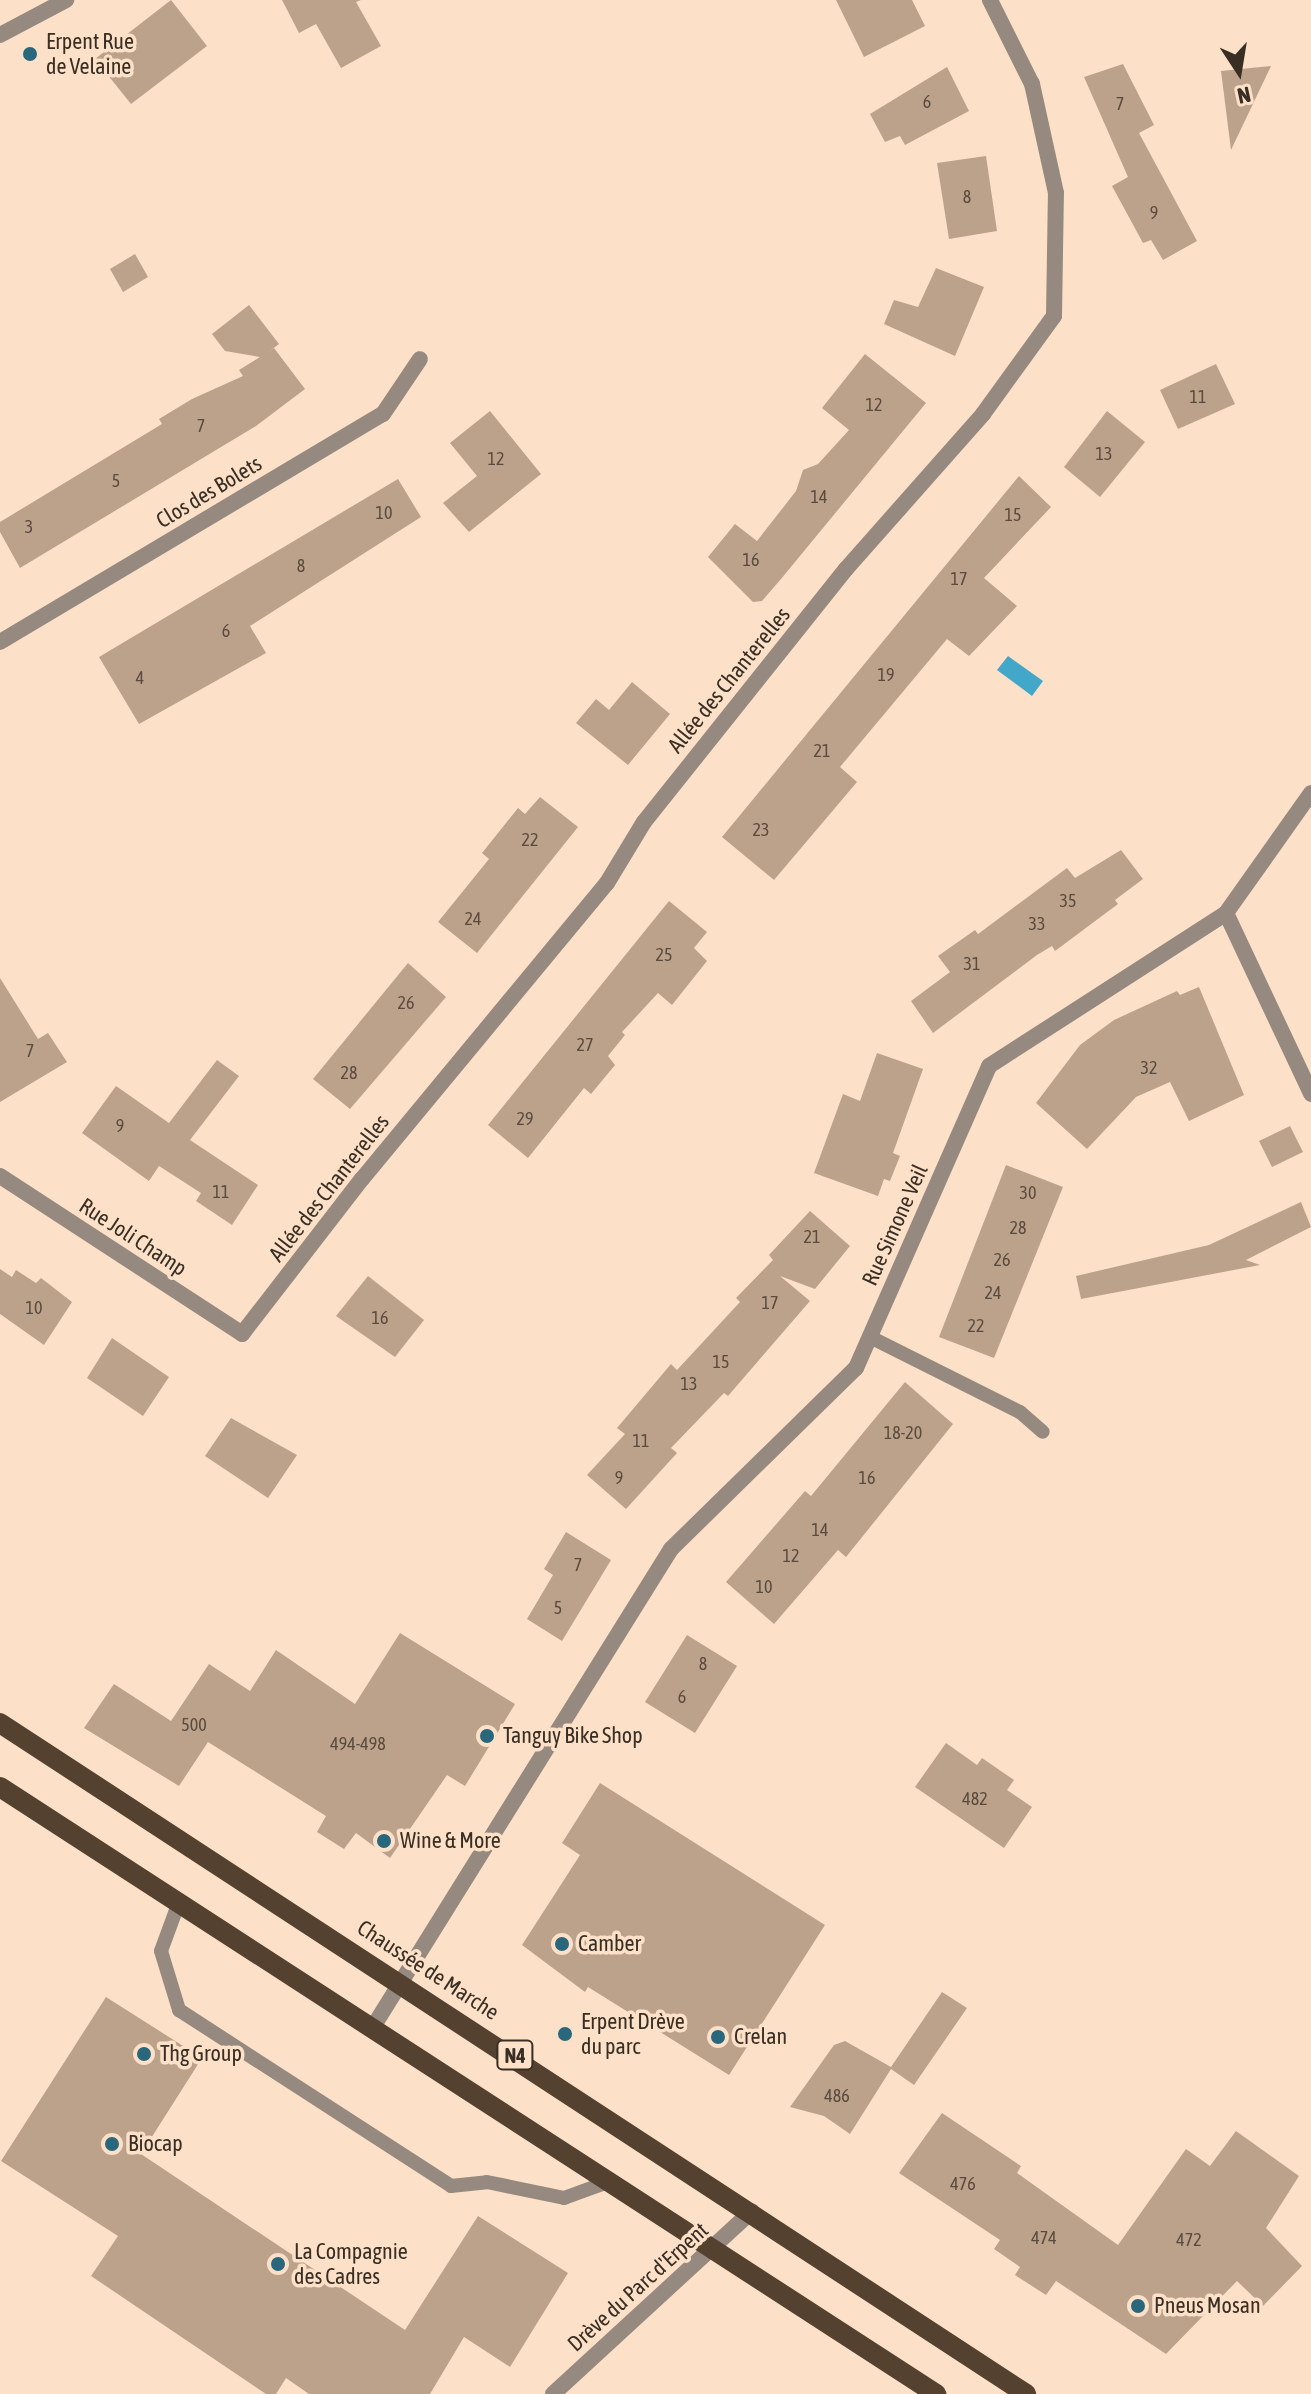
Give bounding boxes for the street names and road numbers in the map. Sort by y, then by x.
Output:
street label: Clos des Bolets [152,450,266,534]
street label: Allée des Chanterelles [662,602,796,758]
street label: Allée des Chanterelles [263,1109,395,1267]
street label: Rue Simone Veil [857,1160,933,1290]
street label: Rue Joli Champ [74,1192,192,1282]
street label: Chaussée de Marche [352,1914,504,2026]
road number: N4 [495,2039,535,2071]
street label: Drève du Parc d'Erpent [562,2217,714,2357]

